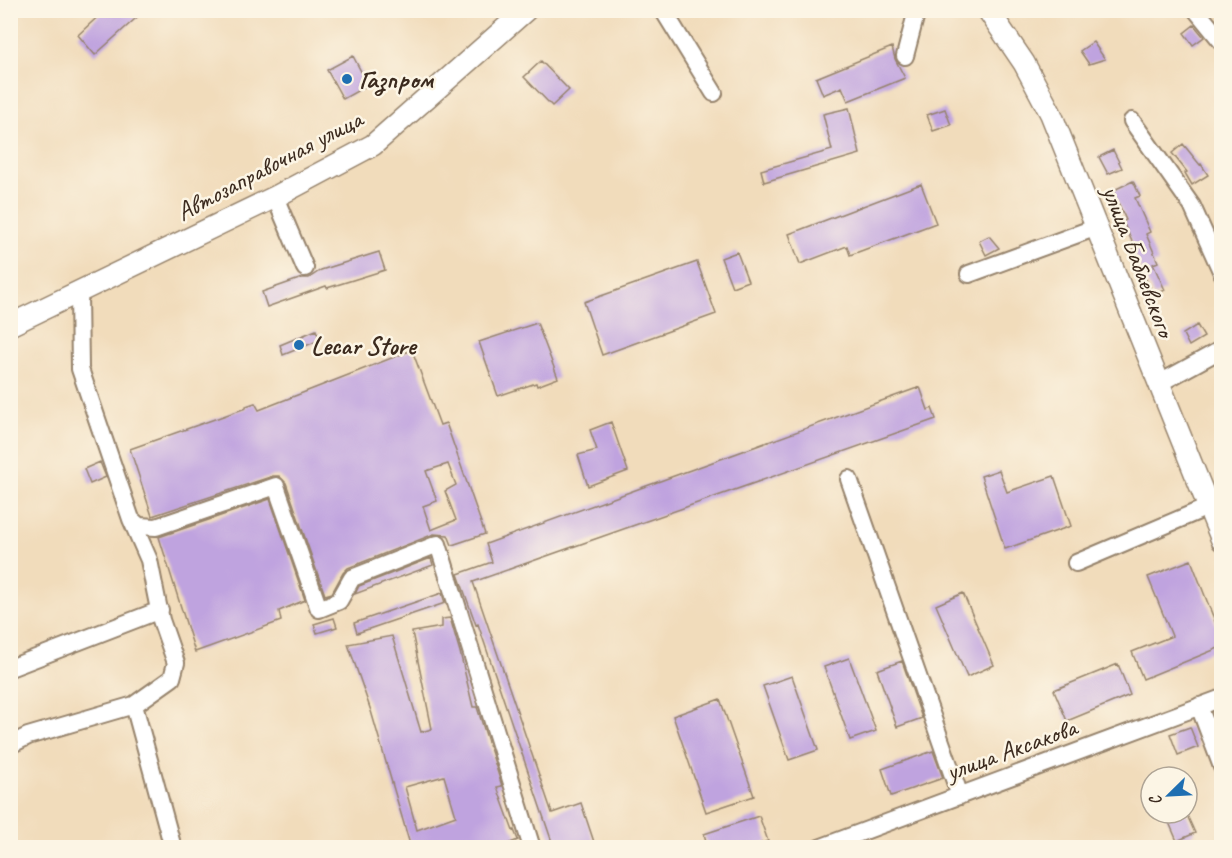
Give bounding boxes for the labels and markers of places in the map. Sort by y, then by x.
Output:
place label: Газпром [359,63,435,96]
marker: Газпром [340,72,354,86]
place label: Lecar Store [311,329,418,362]
marker: Lecar Store [292,338,306,352]

